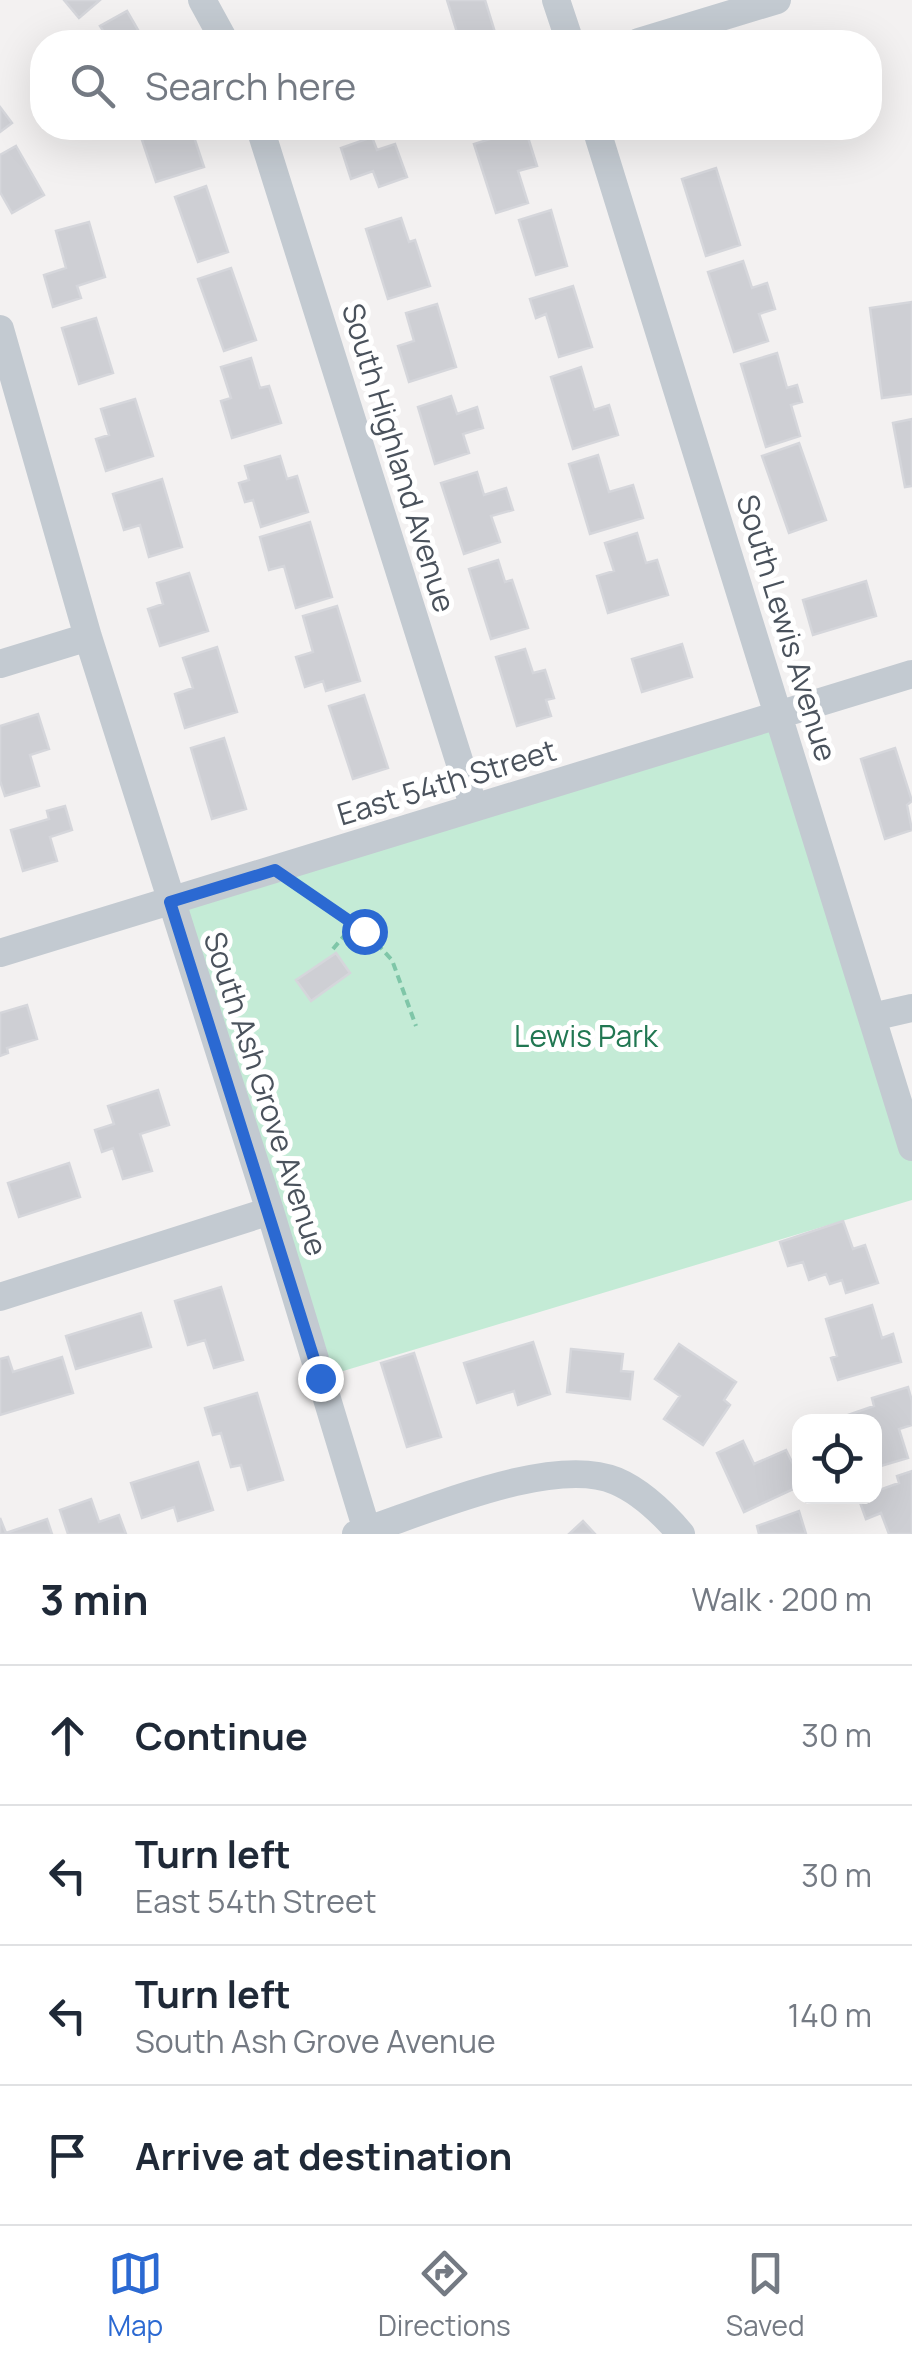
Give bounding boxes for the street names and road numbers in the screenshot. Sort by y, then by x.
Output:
street label: South Highland Avenue [333,298,466,617]
street label: South Lewis Avenue [727,489,847,766]
street label: East 54th Street [332,729,561,834]
street label: South Ash Grove Avenue [195,926,338,1261]

